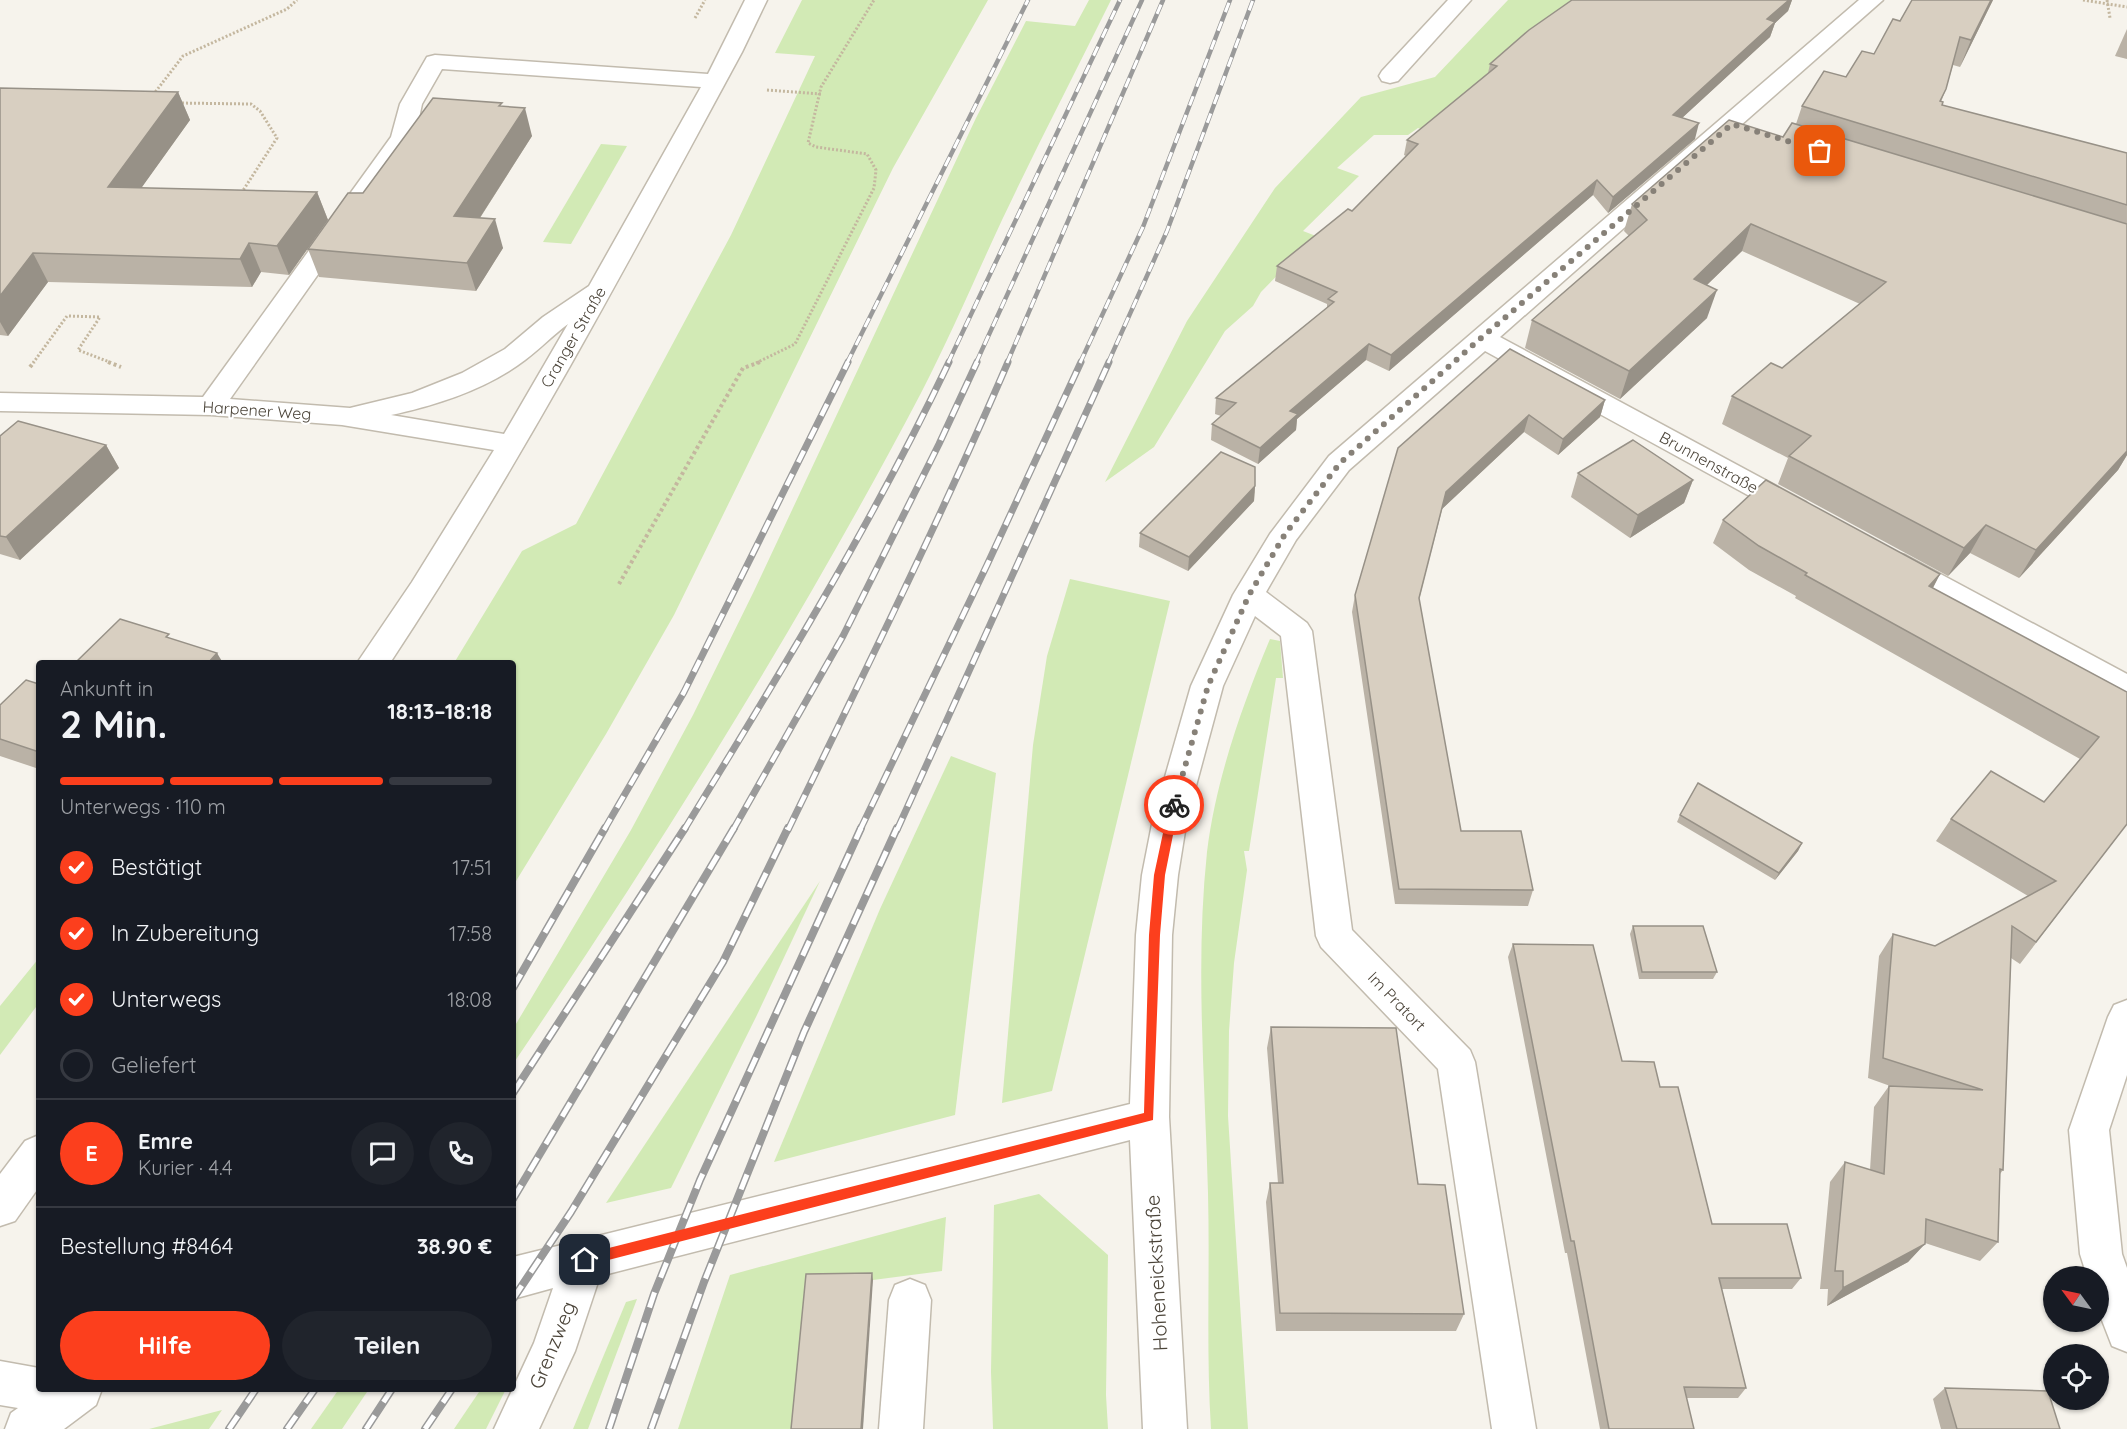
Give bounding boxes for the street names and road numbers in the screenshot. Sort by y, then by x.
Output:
street label: Cranger Straße [536,283,610,391]
street label: Harpener Weg [202,396,312,424]
street label: Brunnenstraße [1656,427,1762,497]
street label: Im Pratort [1364,967,1430,1035]
street label: Hoheneickstraße [1139,1194,1173,1352]
street label: Grenzweg [523,1298,581,1392]

